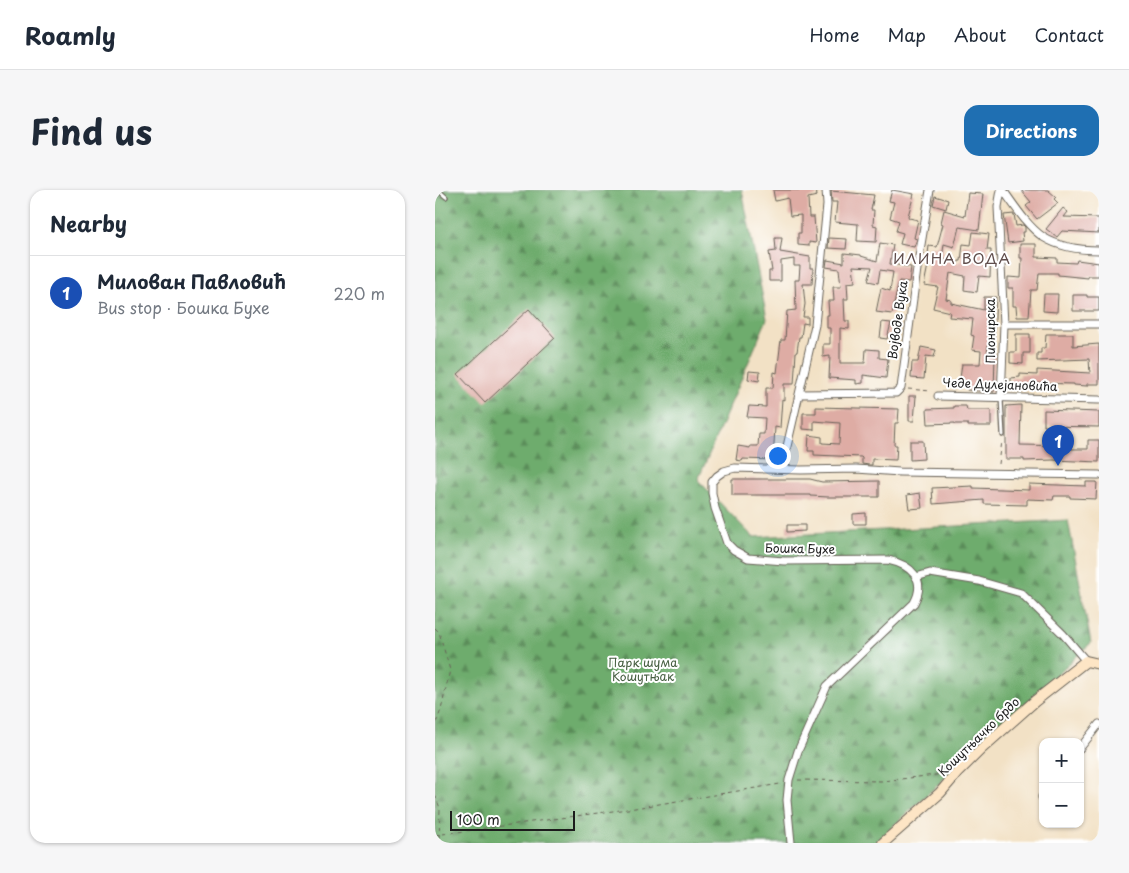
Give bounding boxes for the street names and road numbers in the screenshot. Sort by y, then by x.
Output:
street label: Војводе Вука [883,279,912,360]
street label: Пионирска [981,298,999,364]
street label: Чеде Дулејановића [942,373,1058,395]
street label: Бошка Бухе [765,538,836,558]
street label: Кошутњачко брдо [934,692,1023,780]

